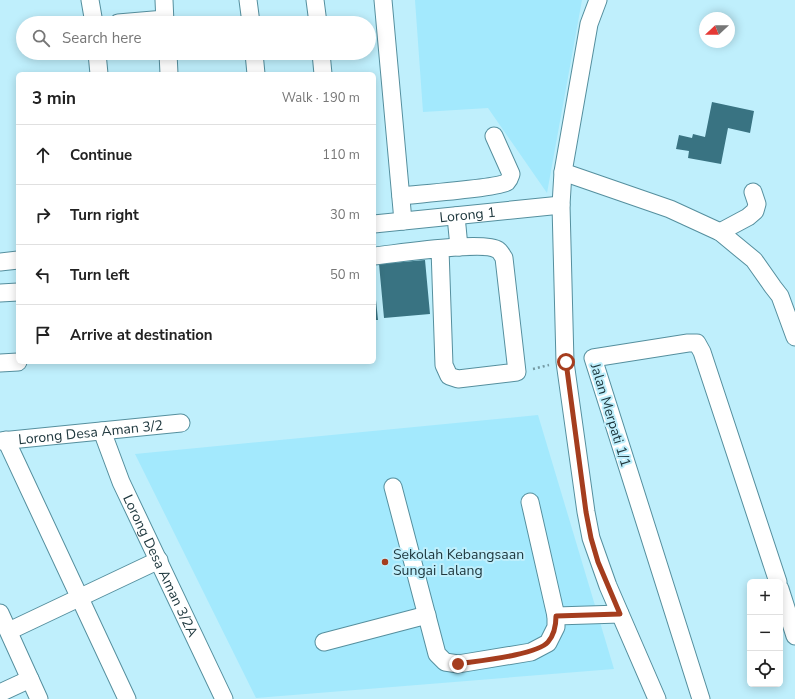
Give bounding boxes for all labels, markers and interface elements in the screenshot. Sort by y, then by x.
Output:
north arrow [699,12,735,48]
search box [16,16,376,60]
icon: search [30,27,52,49]
text: Search here [62,28,142,48]
text: 3 min [32,87,76,110]
text: Walk · 190 m [282,89,360,107]
icon: ahead [32,144,54,166]
text: Continue [70,145,132,165]
text: 110 m [322,146,360,164]
street label: Lorong 1 [439,203,497,227]
icon: right [32,204,54,226]
text: Turn right [70,205,139,225]
text: 30 m [330,206,360,224]
icon: left [32,264,54,286]
text: Turn left [70,265,129,285]
text: 50 m [330,266,360,284]
icon: arrive [32,324,54,346]
text: Arrive at destination [70,325,213,345]
route start [557,353,575,371]
street label: Jalan Merpati 1/1 [585,360,635,469]
street label: Lorong Desa Aman 3/2 [17,416,164,449]
street label: Lorong Desa Aman 3/2A [118,491,202,640]
place label: Sekolah Kebangsaan Sungai Lalang [393,545,524,580]
marker: Sekolah Kebangsaan Sungai Lalang [380,557,390,567]
map controls [747,579,783,687]
button: + [747,579,783,615]
button: − [747,615,783,651]
button: locate [747,651,783,687]
route end [449,655,467,673]

